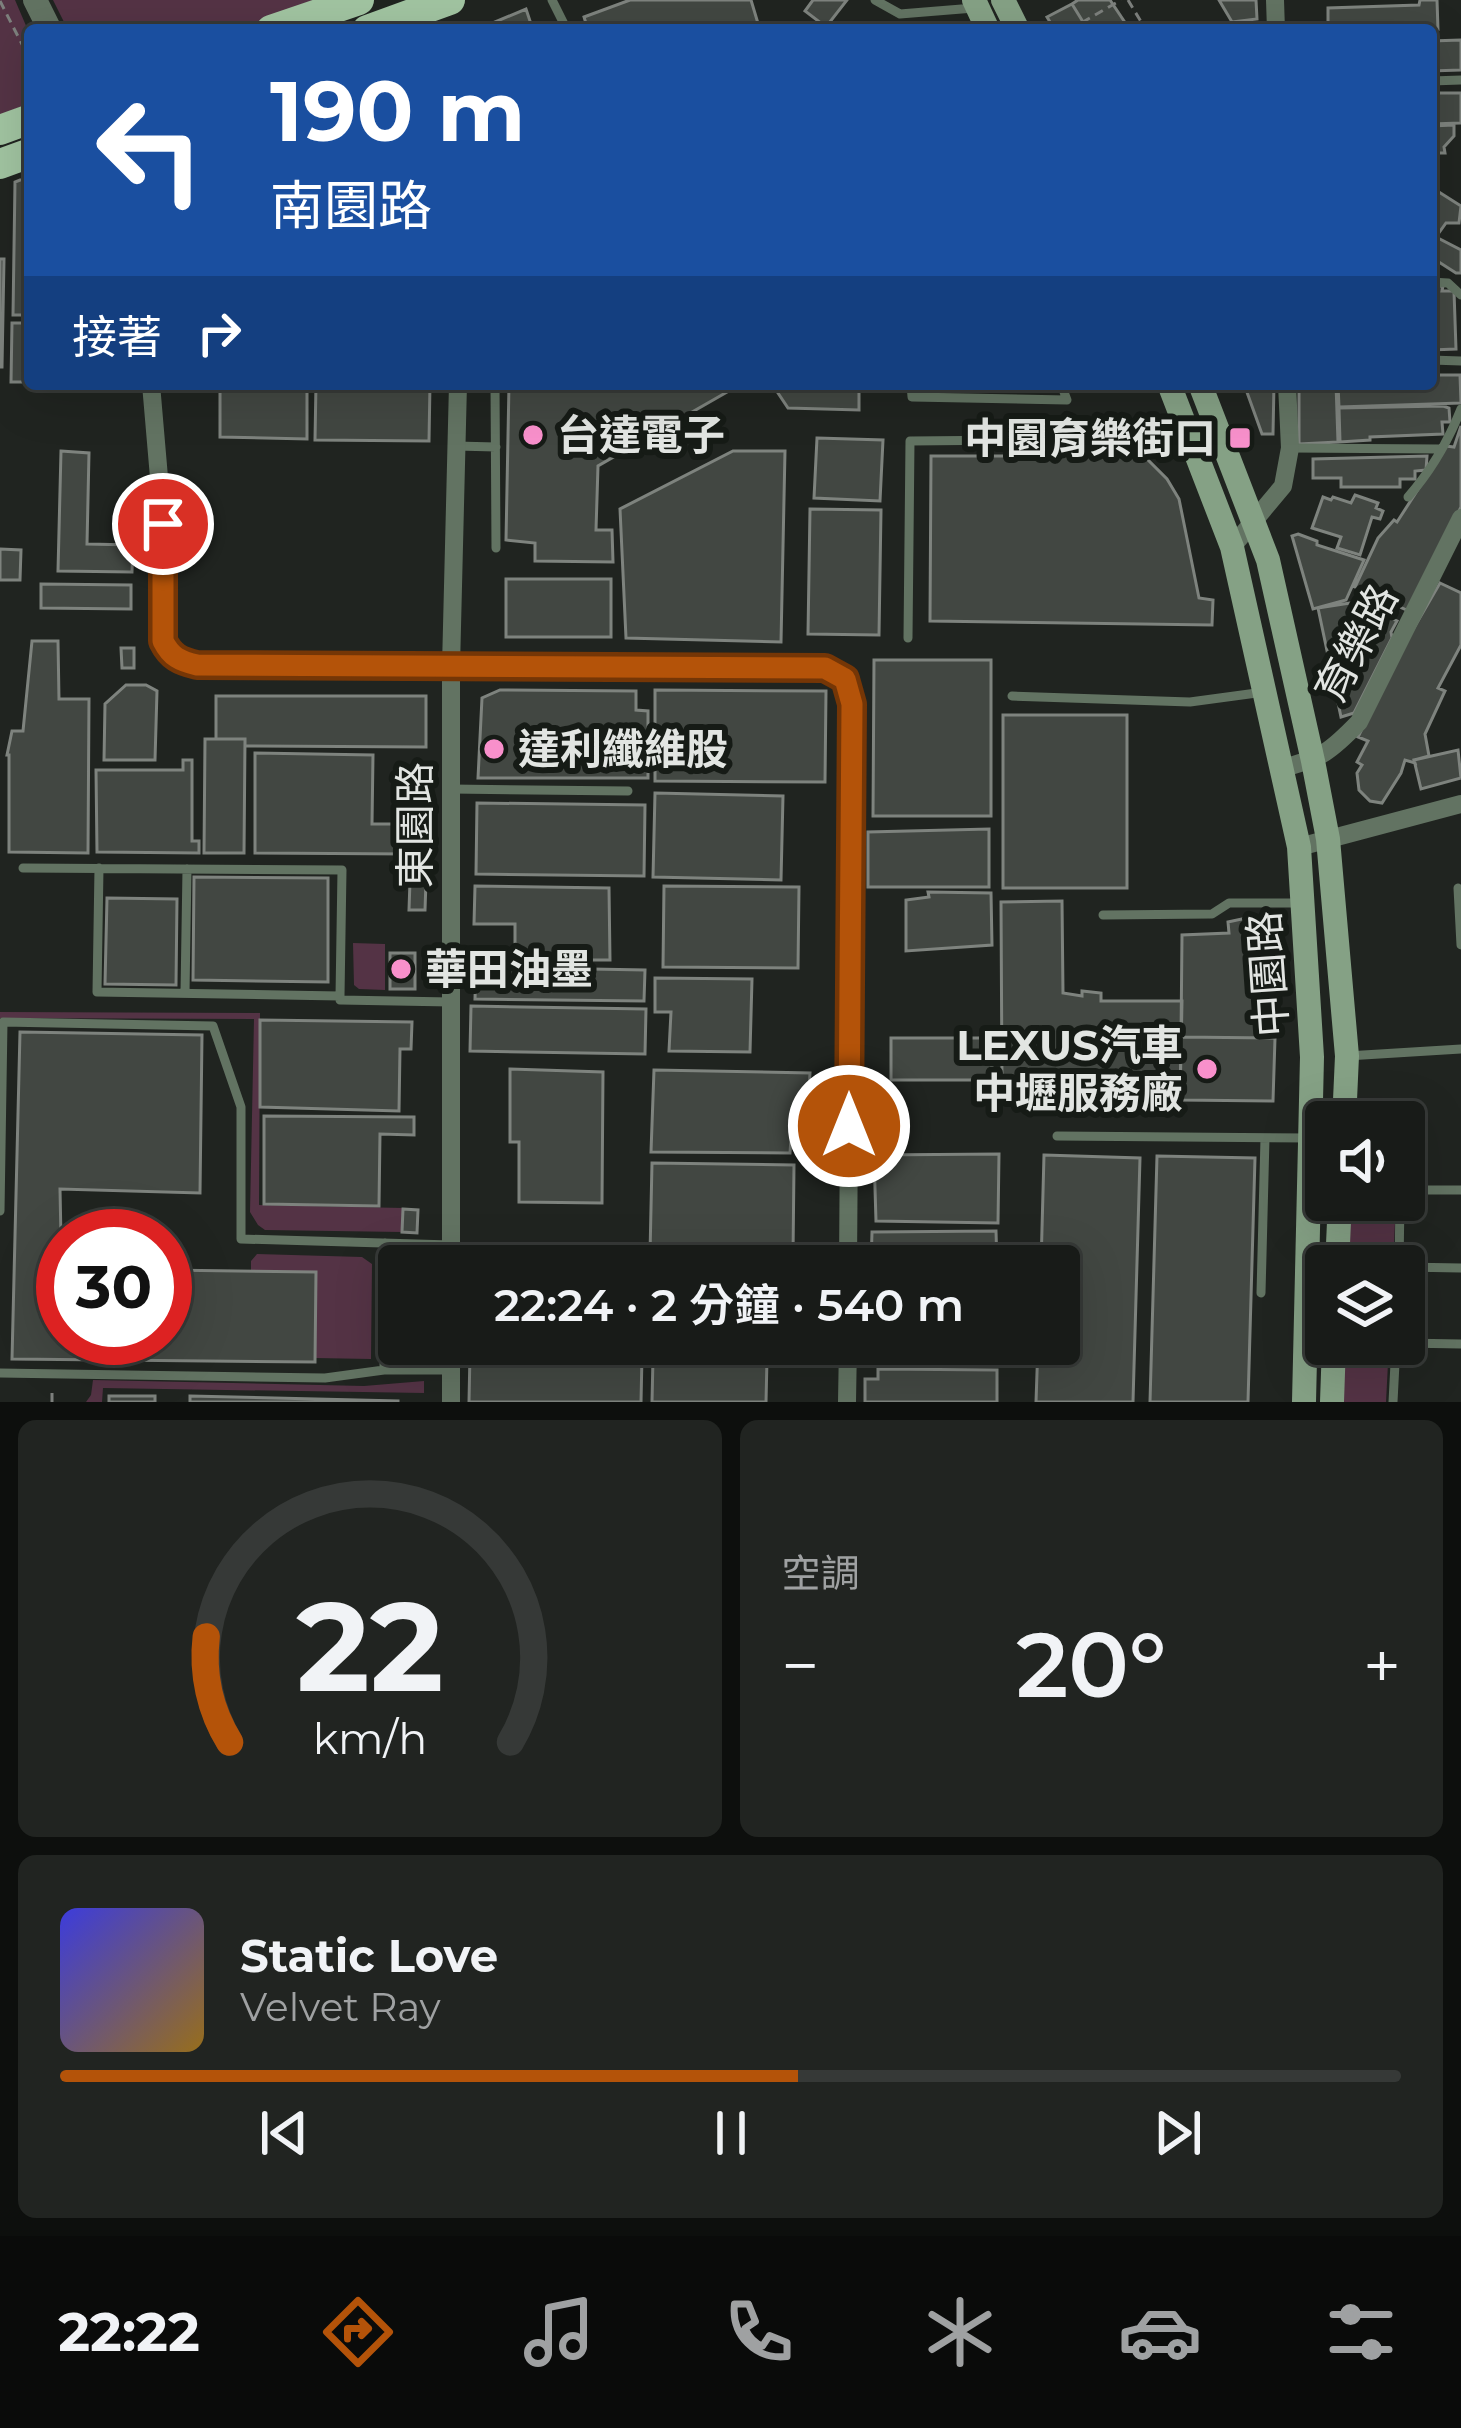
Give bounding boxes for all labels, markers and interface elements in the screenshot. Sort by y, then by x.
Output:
text: 190 m [270,60,525,162]
icon: left [72,72,228,228]
text: 南園路 [270,173,432,239]
icon: right [186,300,252,366]
text: 接著 [72,309,162,364]
place label: 台達電子 [557,409,725,461]
place label: 中園育樂街口 [964,412,1216,464]
marker: 台達電子 [520,422,546,448]
marker: 中園育樂街口 [1227,425,1253,451]
pin [112,473,214,575]
icon: arrive [130,491,196,557]
street label: 育樂路 [1303,575,1409,711]
place label: 達利纖維股 [518,723,728,775]
marker: 達利纖維股 [481,736,507,762]
street label: 東園路 [389,762,441,888]
street label: 中園路 [1238,909,1298,1039]
place label: 華田油墨 [425,943,593,995]
marker: 華田油墨 [388,956,414,982]
place label: LEXUS汽車 中壢服務廠 [956,1019,1183,1119]
marker: LEXUS汽車 中壢服務廠 [1194,1056,1220,1082]
position arrow [786,1063,912,1189]
map controls [1305,1101,1425,1365]
button: sound [1305,1101,1425,1221]
speed limit sign: 30 [36,1209,192,1365]
button: layers [1305,1245,1425,1365]
text: 22:24 · 2 分鐘 · 540 m [494,1277,964,1332]
text: 空調 [782,1549,860,1597]
text: 22 [296,1570,443,1722]
text: 20° [1016,1610,1167,1720]
text: − [782,1625,819,1706]
text: + [1363,1625,1401,1706]
text: km/h [313,1711,427,1764]
text: Static Love [240,1928,498,1983]
text: Velvet Ray [240,1983,441,2031]
icon: previous [251,2100,317,2166]
icon: pause [698,2100,764,2166]
icon: next [1145,2100,1211,2166]
icon: directions [316,2290,400,2374]
icon: music [517,2290,601,2374]
icon: phone [717,2290,801,2374]
icon: climate [918,2290,1002,2374]
icon: car [1118,2290,1202,2374]
icon: filters [1319,2290,1403,2374]
text: 22:22 [58,2299,200,2365]

